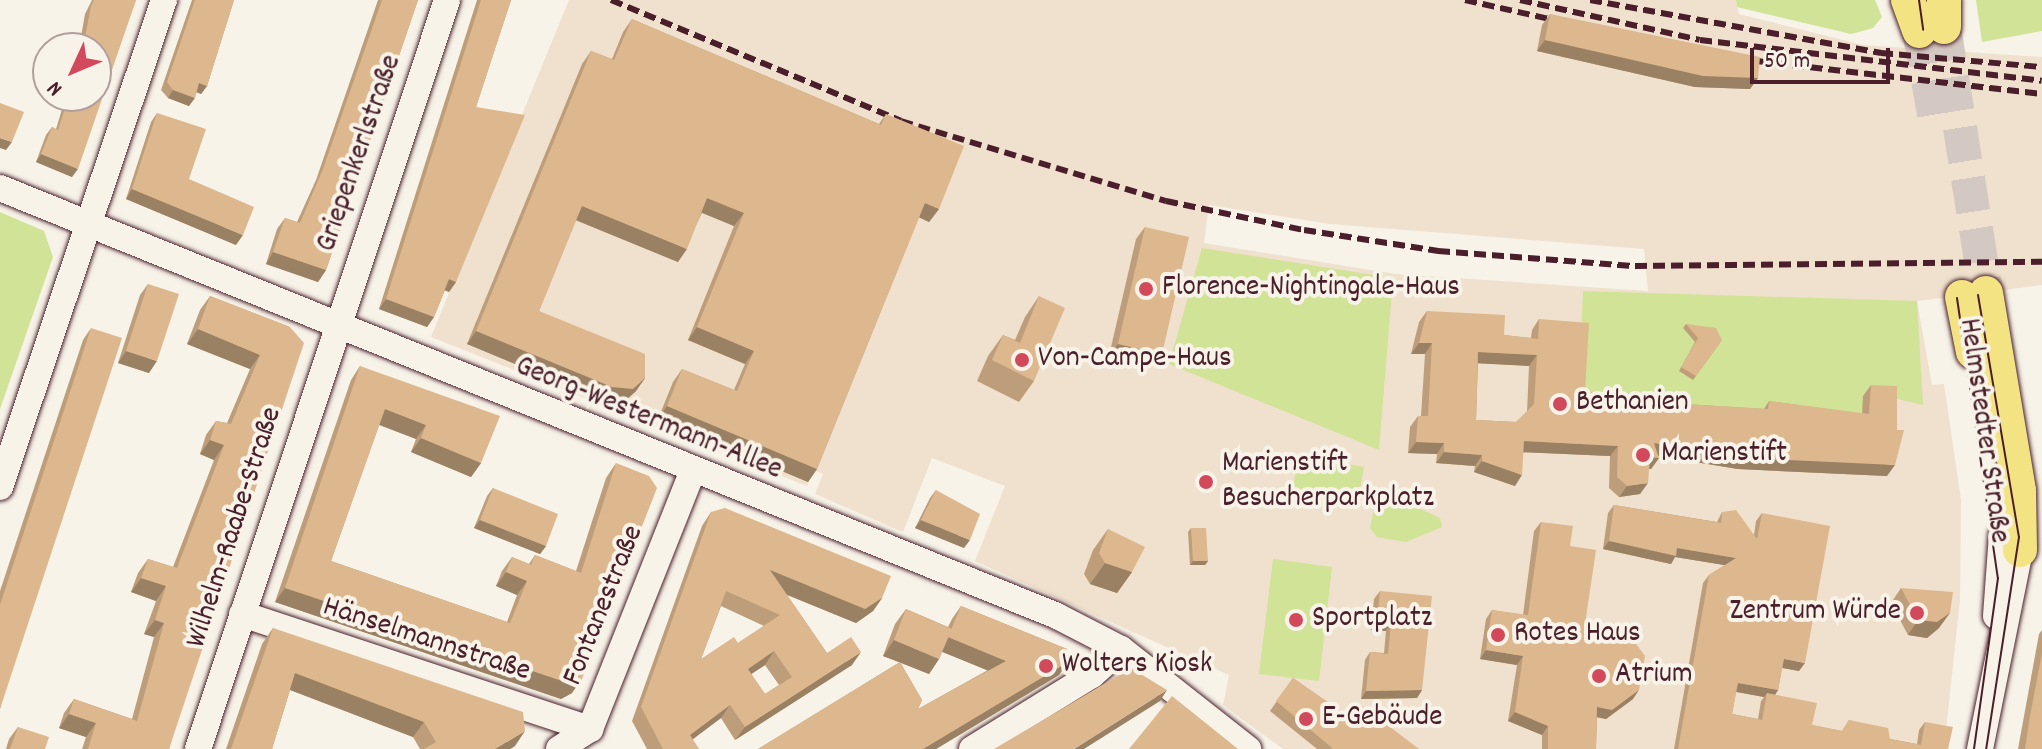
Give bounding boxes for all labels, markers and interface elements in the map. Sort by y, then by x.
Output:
north arrow [32,32,112,112]
scale bar [1754,32,1894,82]
text: 50 m [1764,45,1810,79]
street label: Griepenkerlstraße [310,51,412,257]
text: N [41,73,71,102]
place label: Florence-Nightingale-Haus [1162,271,1460,307]
marker: Florence-Nightingale-Haus [1137,280,1155,298]
street label: Helmstedter Straße [1948,316,2016,546]
place label: Von-Campe-Haus [1038,342,1232,378]
street label: Georg-Westermann-Allee [509,350,787,490]
marker: Von-Campe-Haus [1013,351,1031,369]
place label: Bethanien [1576,386,1689,422]
marker: Bethanien [1551,395,1569,413]
street label: Wilhelm-Raabe-Straße [180,403,292,653]
place label: Marienstift [1661,437,1787,473]
marker: Marienstift [1632,444,1654,466]
place label: Marienstift Besucherparkplatz [1222,447,1434,518]
marker: Marienstift Besucherparkplatz [1197,473,1215,491]
street label: Fontanestraße [557,521,653,691]
street label: Hänselmannstraße [318,591,534,691]
place label: Zentrum Würde [1730,595,1901,631]
place label: Sportplatz [1312,602,1432,638]
marker: Zentrum Würde [1908,604,1926,622]
marker: Sportplatz [1287,611,1305,629]
place label: Rotes Haus [1514,617,1641,653]
marker: Rotes Haus [1489,626,1507,644]
place label: Wolters Kiosk [1062,648,1212,684]
marker: Wolters Kiosk [1037,657,1055,675]
place label: Atrium [1615,658,1693,694]
marker: Atrium [1590,667,1608,685]
place label: E-Gebäude [1322,701,1442,737]
marker: E-Gebäude [1297,710,1315,728]

